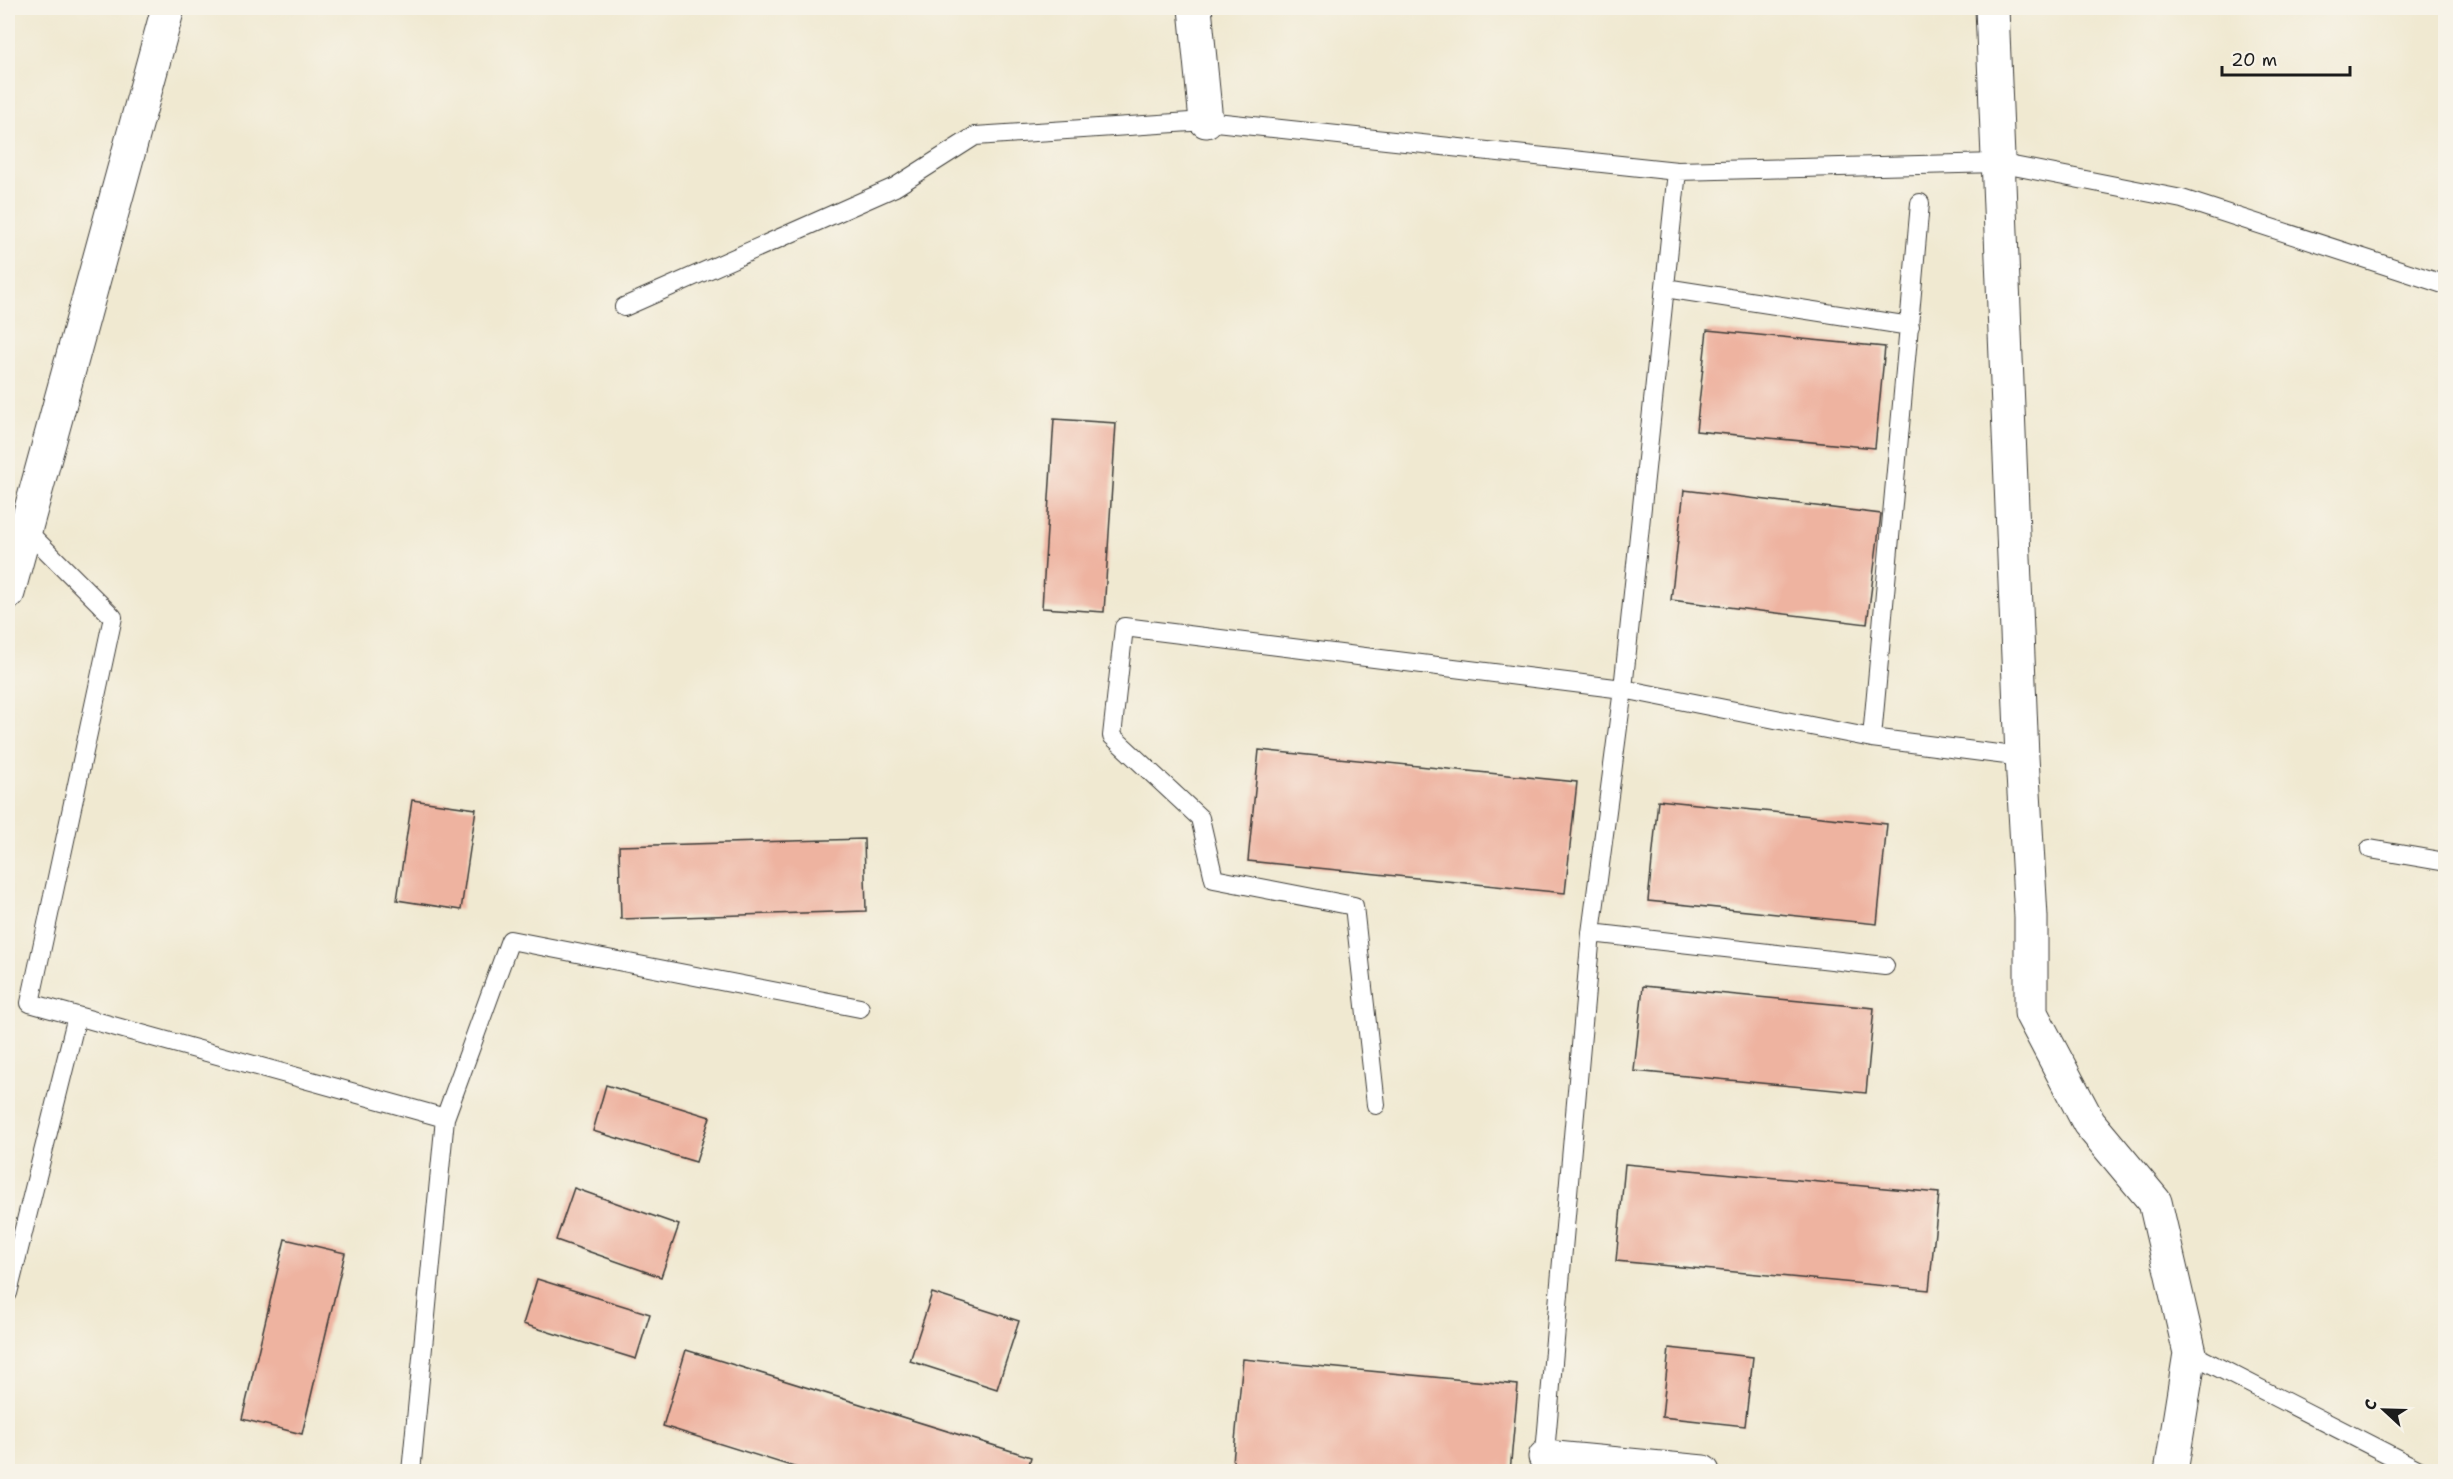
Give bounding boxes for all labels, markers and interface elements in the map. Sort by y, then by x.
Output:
scale bar [2222,39,2350,77]
text: 20 m [2231,48,2277,72]
north arrow [2354,1380,2414,1440]
text: С [2359,1396,2382,1413]

